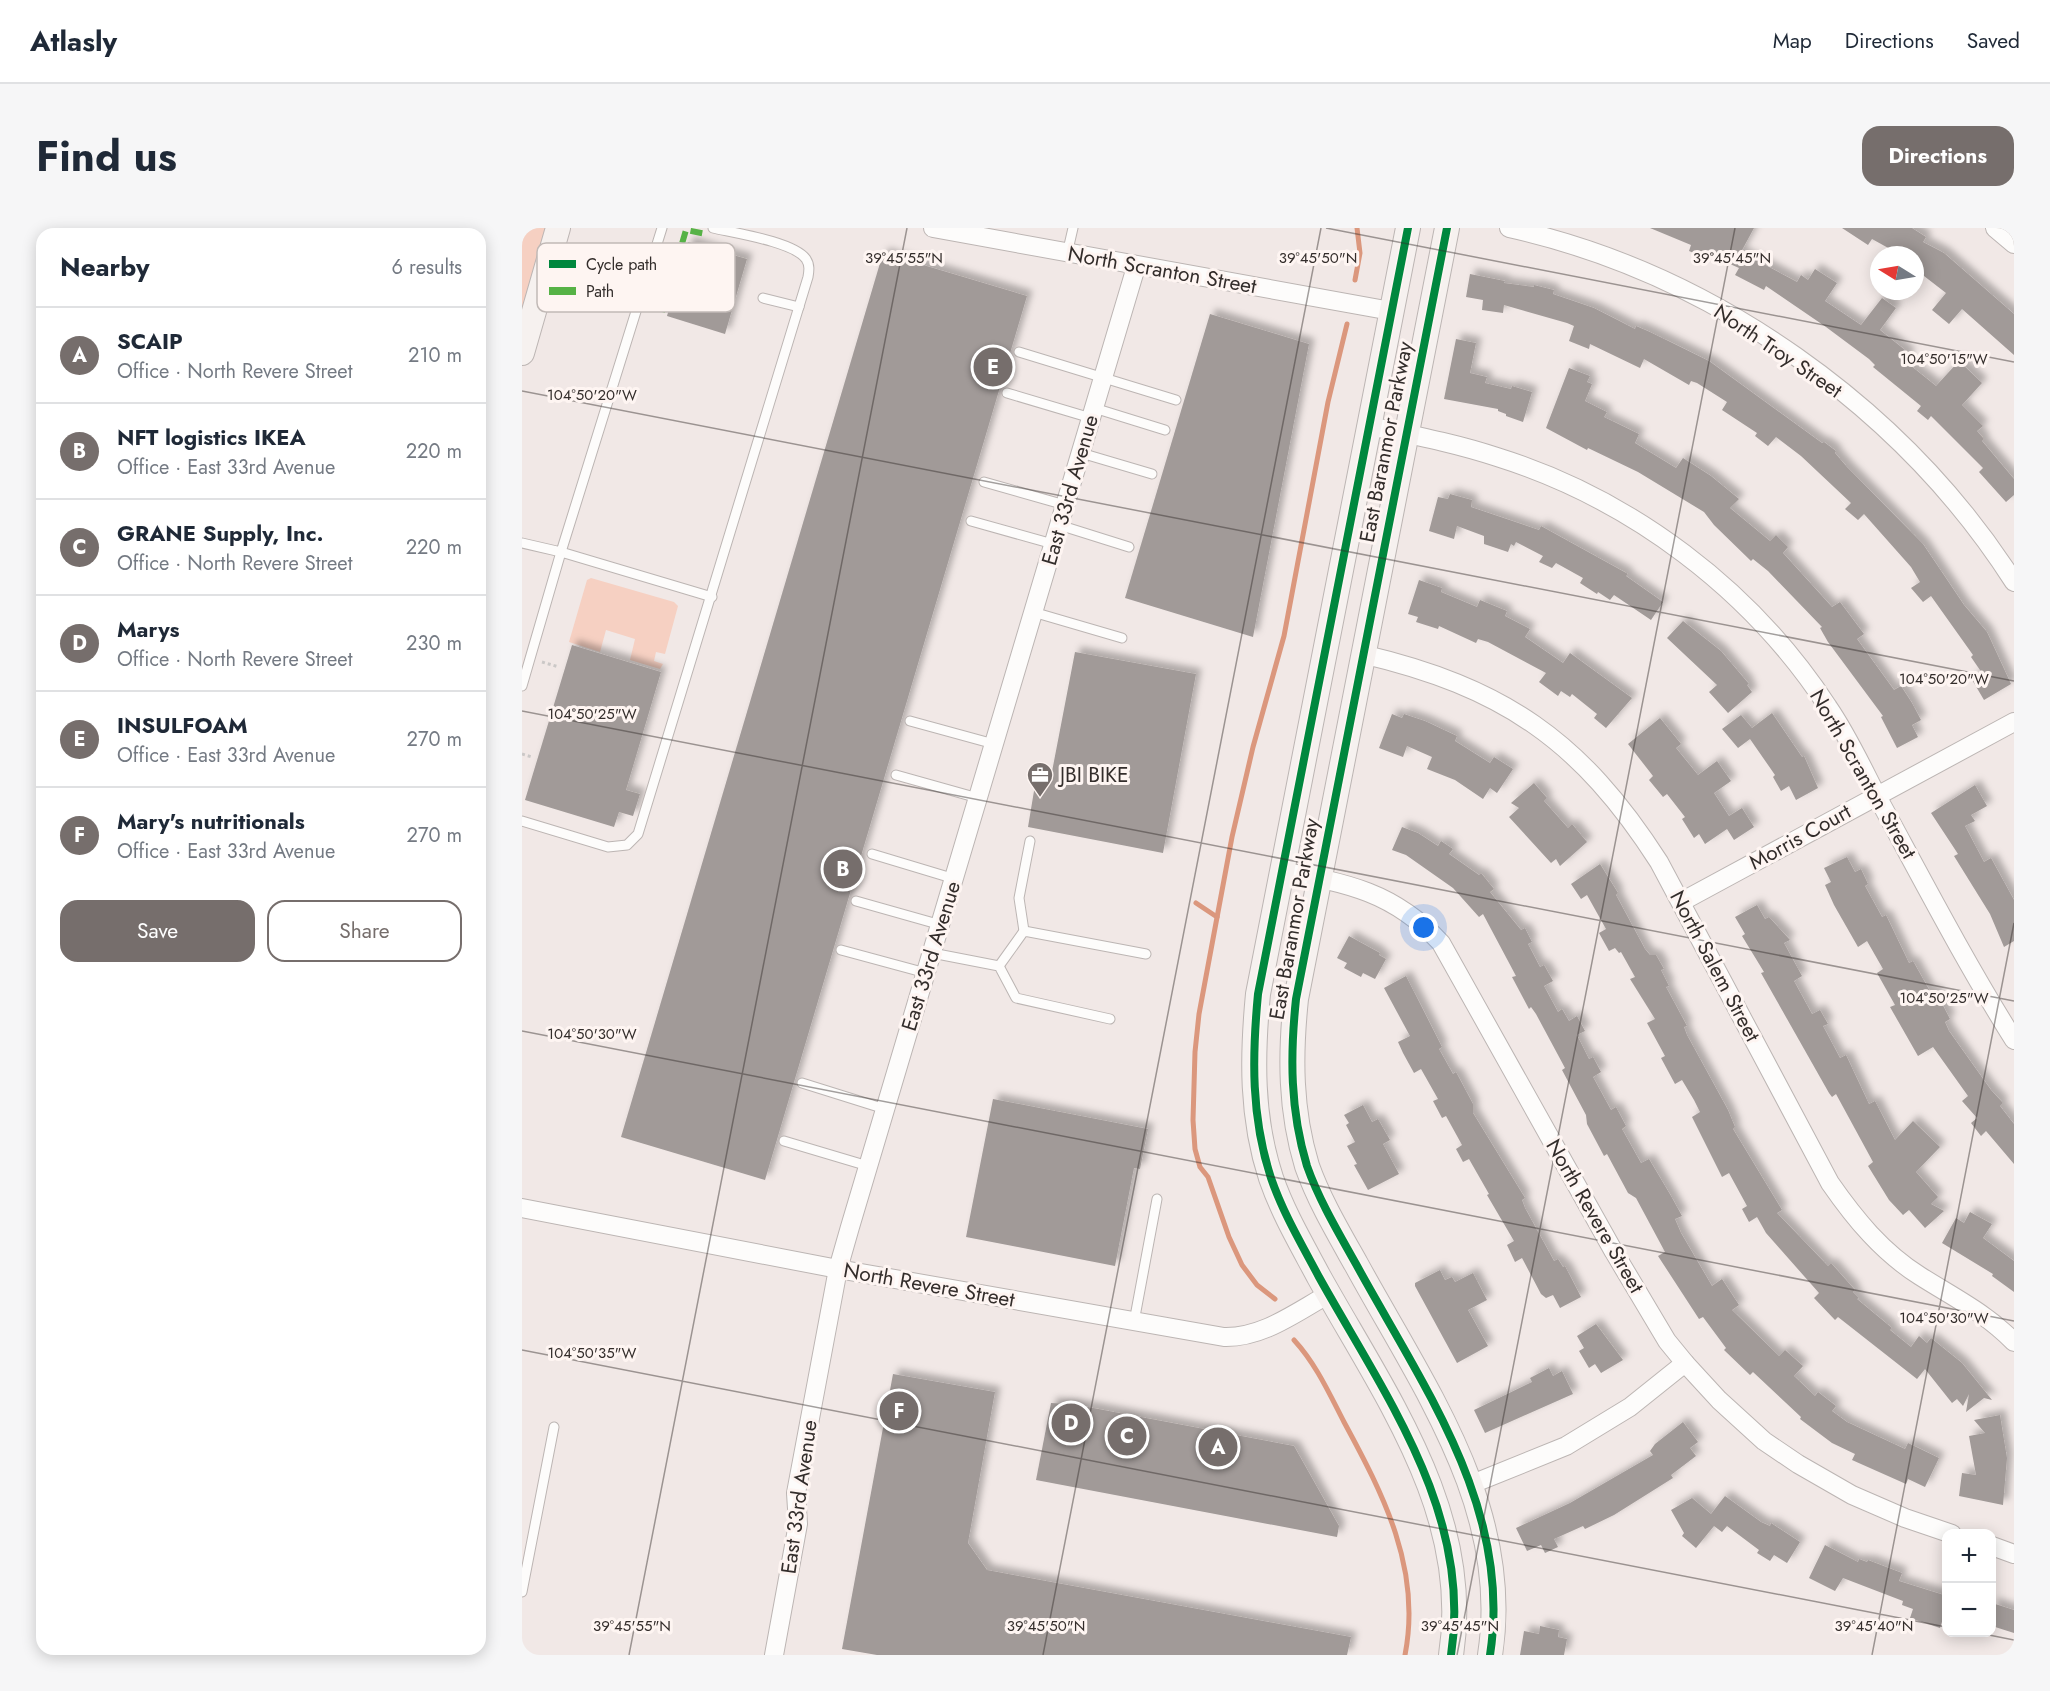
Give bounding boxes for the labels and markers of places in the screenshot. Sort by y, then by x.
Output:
pin: E [974,344,1012,390]
office icon: JBI BIKE [1025,760,1055,798]
place label: JBI BIKE [1057,760,1128,790]
pin: B [824,846,862,892]
pin: F [880,1388,919,1434]
pin: D [1052,1400,1090,1446]
pin: C [1108,1414,1146,1458]
pin: A [1198,1424,1238,1470]

